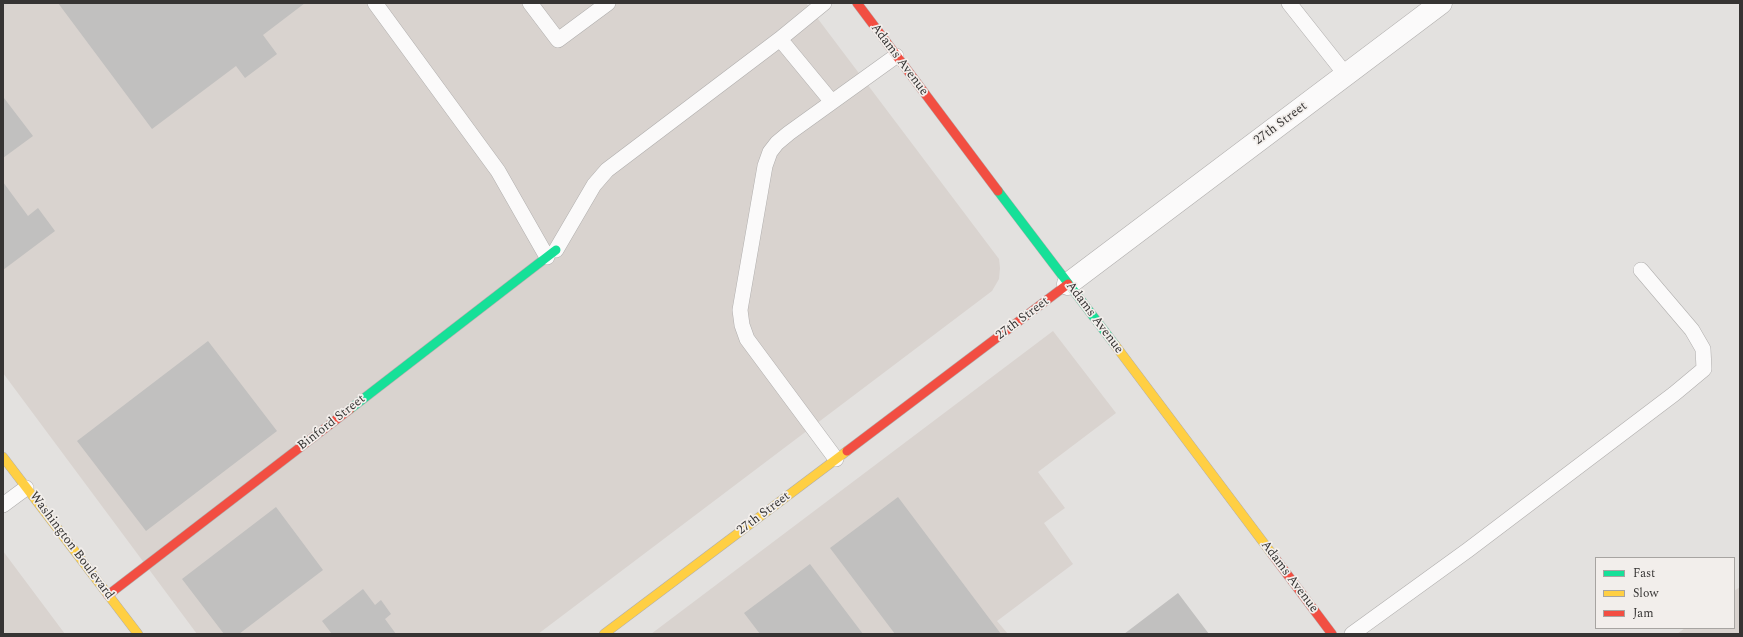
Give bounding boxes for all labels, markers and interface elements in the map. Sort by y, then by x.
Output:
street label: Adams Avenue [867,21,931,99]
street label: 27th Street [1251,99,1311,149]
street label: Adams Avenue [1062,279,1126,357]
street label: 27th Street [993,294,1053,344]
street label: Binford Street [295,392,369,454]
street label: Washington Boulevard [25,489,117,603]
street label: 27th Street [734,489,794,539]
street label: Adams Avenue [1257,538,1321,616]
legend [1595,557,1735,629]
text: Fast [1633,564,1655,583]
text: Slow [1633,584,1658,603]
text: Jam [1633,604,1654,623]

